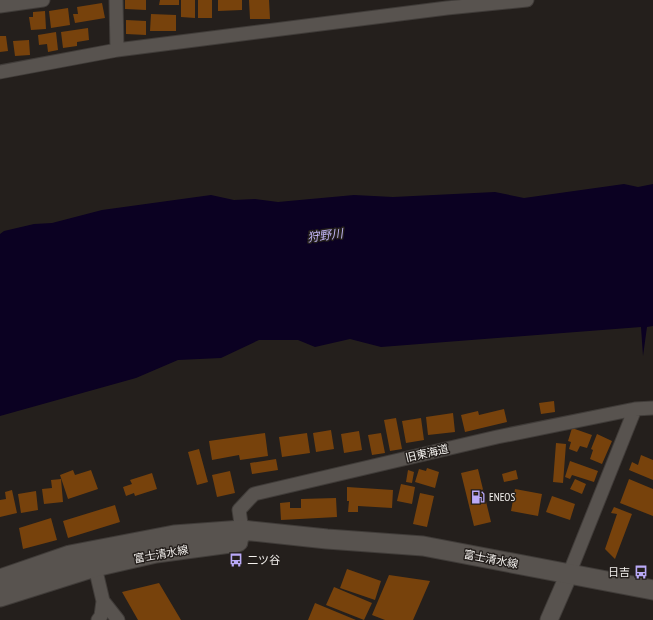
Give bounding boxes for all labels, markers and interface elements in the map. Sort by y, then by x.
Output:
water label: 狩野川 [306,225,346,245]
street label: 旧東海道 [404,441,450,465]
fuel station icon: ENEOS [470,489,486,505]
place label: ENEOS [489,490,515,504]
street label: 富士清水線 [133,542,189,566]
street label: 富士清水線 [463,547,519,571]
bus stop icon: 二ツ谷 [228,552,244,568]
place label: 二ツ谷 [247,553,280,567]
bus stop icon: 日吉 [633,564,649,580]
place label: 日吉 [608,565,630,579]

